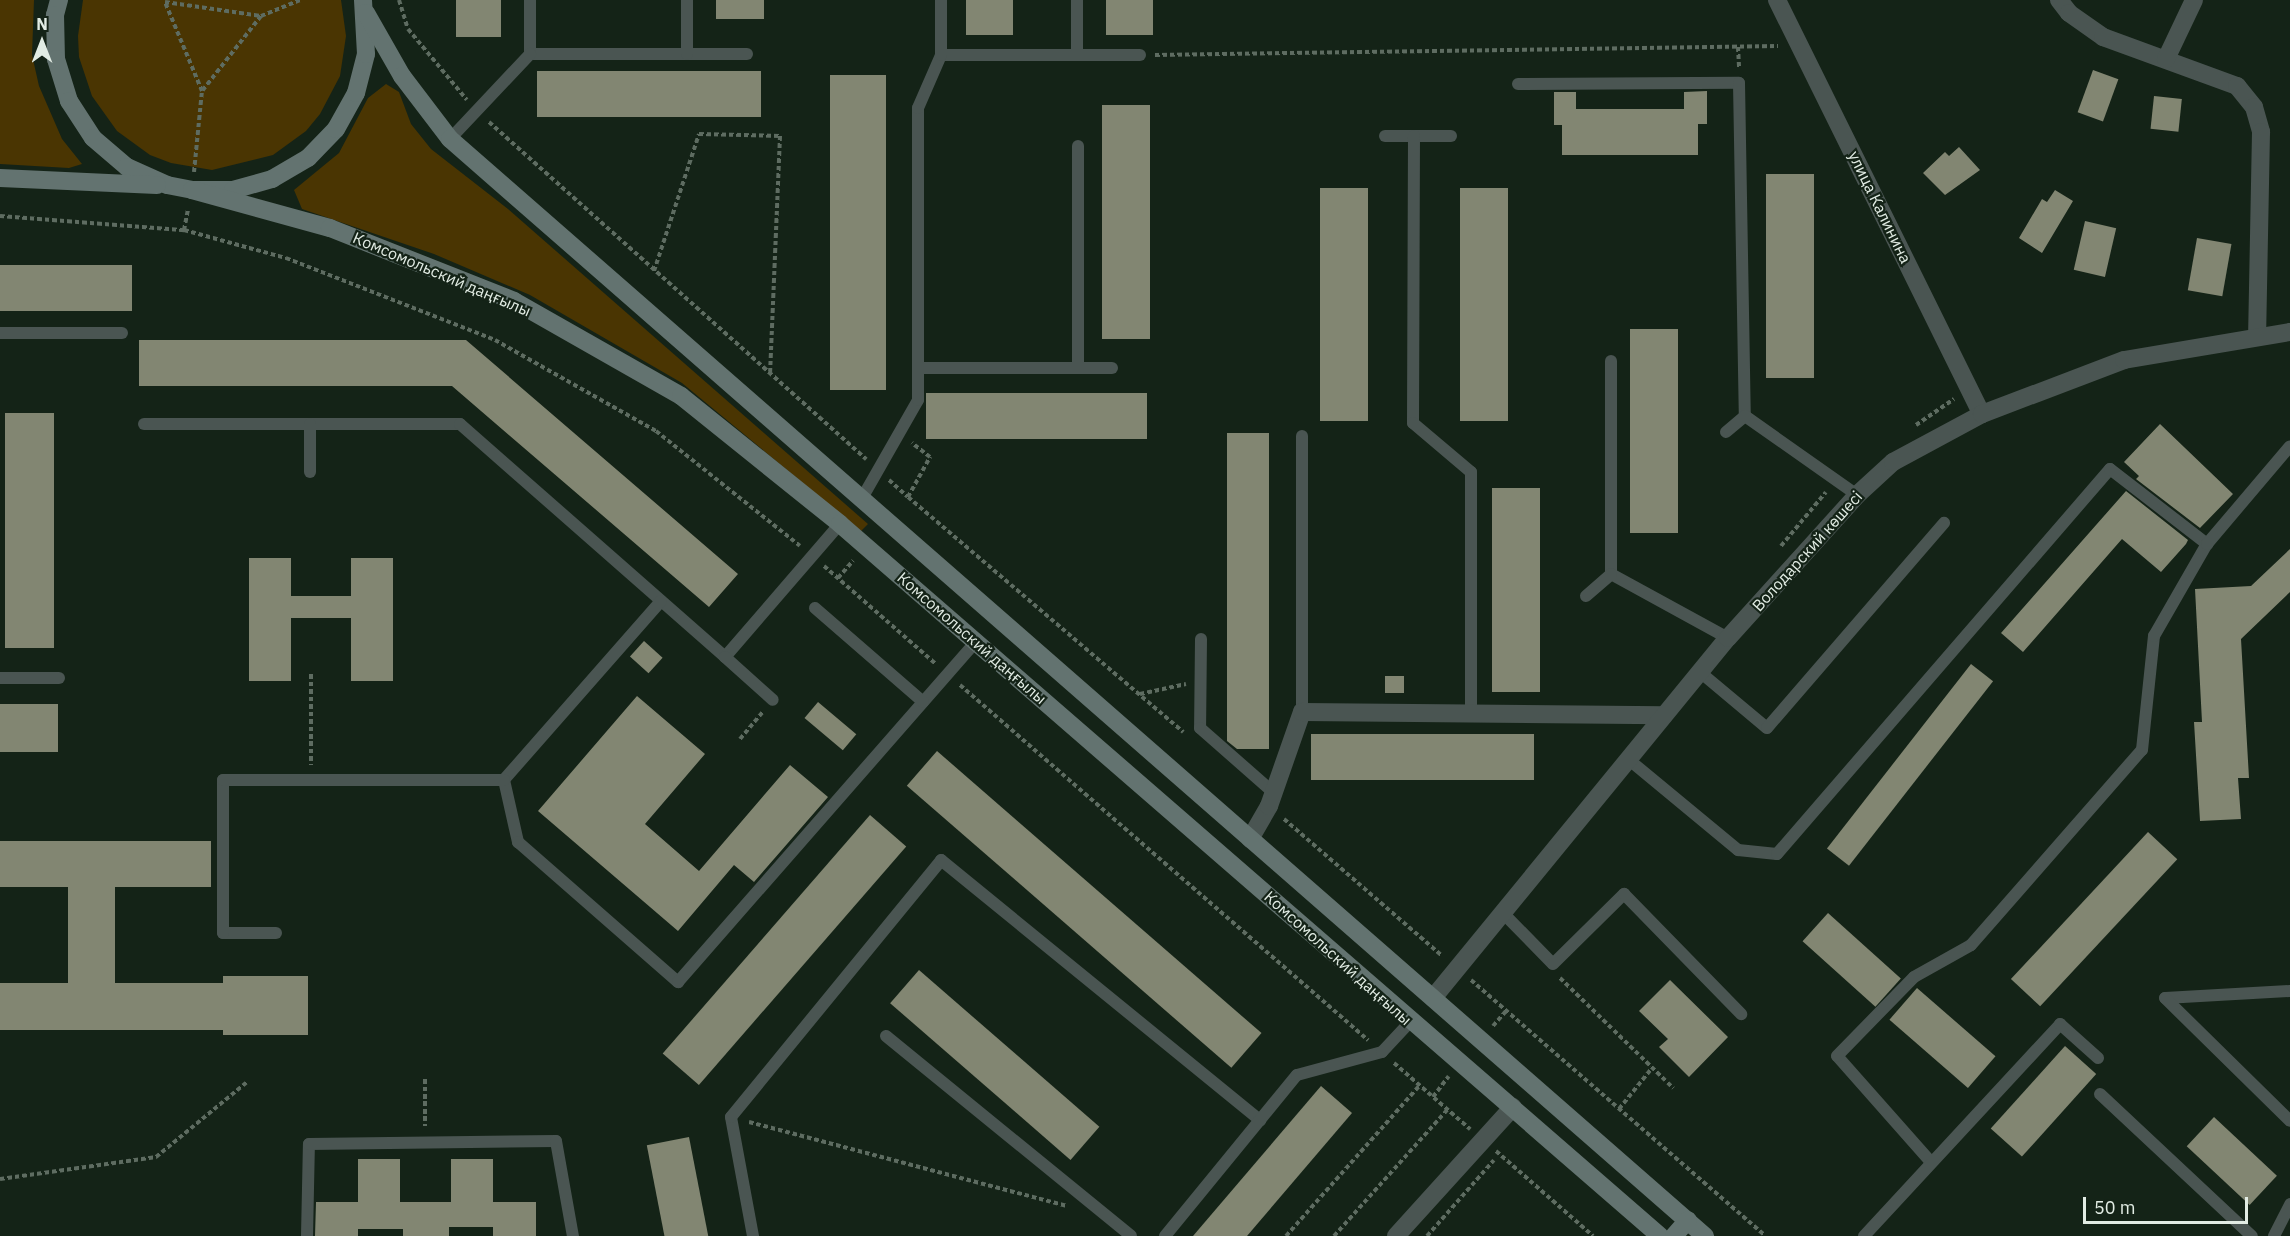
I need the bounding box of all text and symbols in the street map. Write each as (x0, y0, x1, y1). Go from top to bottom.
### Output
north arrow (12, 12, 72, 72)
text: N (36, 14, 48, 34)
street label: улица Калинина (1845, 148, 1915, 266)
street label: Комсомольский даңғылы (350, 228, 534, 320)
street label: Володарский көшесі (1748, 487, 1866, 615)
street label: Комсомольский даңғылы (893, 568, 1051, 708)
street label: Комсомольский даңғылы (1260, 887, 1416, 1029)
scale bar (2086, 1185, 2251, 1223)
text: 50 m (2094, 1196, 2136, 1219)

